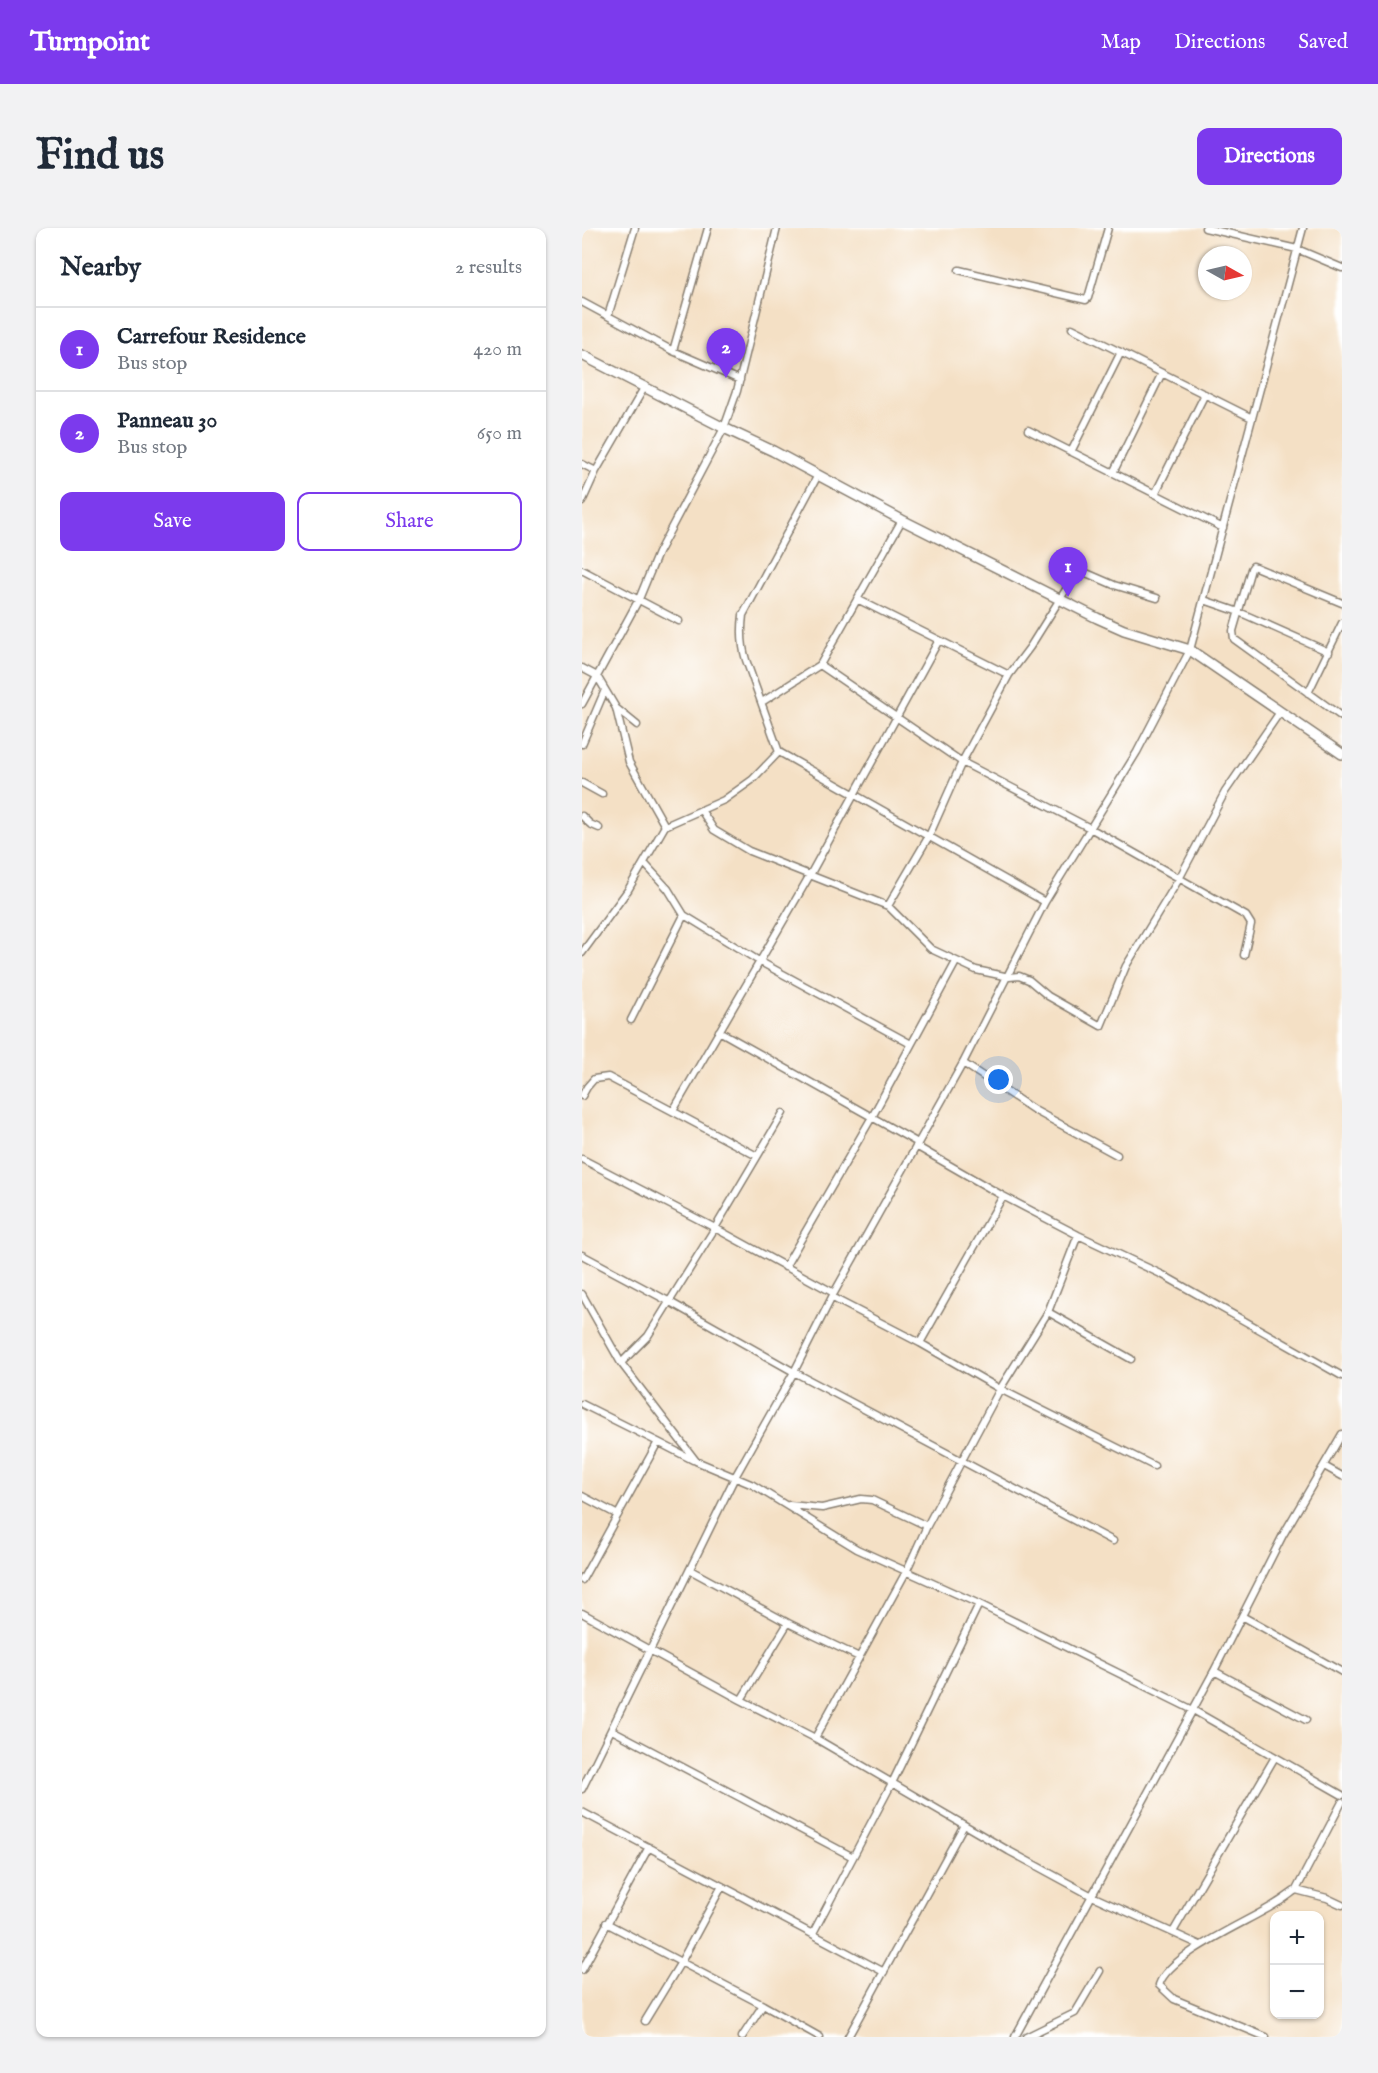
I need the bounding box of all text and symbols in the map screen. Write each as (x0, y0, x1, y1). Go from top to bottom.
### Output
text: Turnpoint (30, 25, 150, 60)
text: Map (1101, 29, 1141, 56)
text: Directions (1174, 29, 1265, 56)
text: Saved (1298, 29, 1348, 56)
button: Directions (1197, 128, 1342, 185)
text: Find us (36, 130, 164, 183)
north arrow (1198, 246, 1252, 300)
text: Nearby (60, 251, 141, 284)
text: 2 results (455, 255, 522, 280)
text: Carrefour Residence (117, 323, 306, 351)
pin: 2 (706, 328, 746, 378)
text: 1 (76, 337, 83, 362)
text: 420 m (473, 337, 522, 362)
text: Bus stop (117, 351, 187, 376)
text: Panneau 30 (117, 407, 217, 435)
text: 2 (75, 421, 84, 446)
text: 650 m (477, 421, 522, 446)
text: Bus stop (117, 435, 187, 460)
button: Save (60, 492, 285, 551)
button: Share (297, 492, 522, 551)
pin: 1 (1048, 548, 1088, 597)
your location (984, 1065, 1013, 1094)
map controls (1270, 1911, 1324, 2019)
button: + (1270, 1911, 1324, 1965)
button: − (1270, 1965, 1324, 2019)

